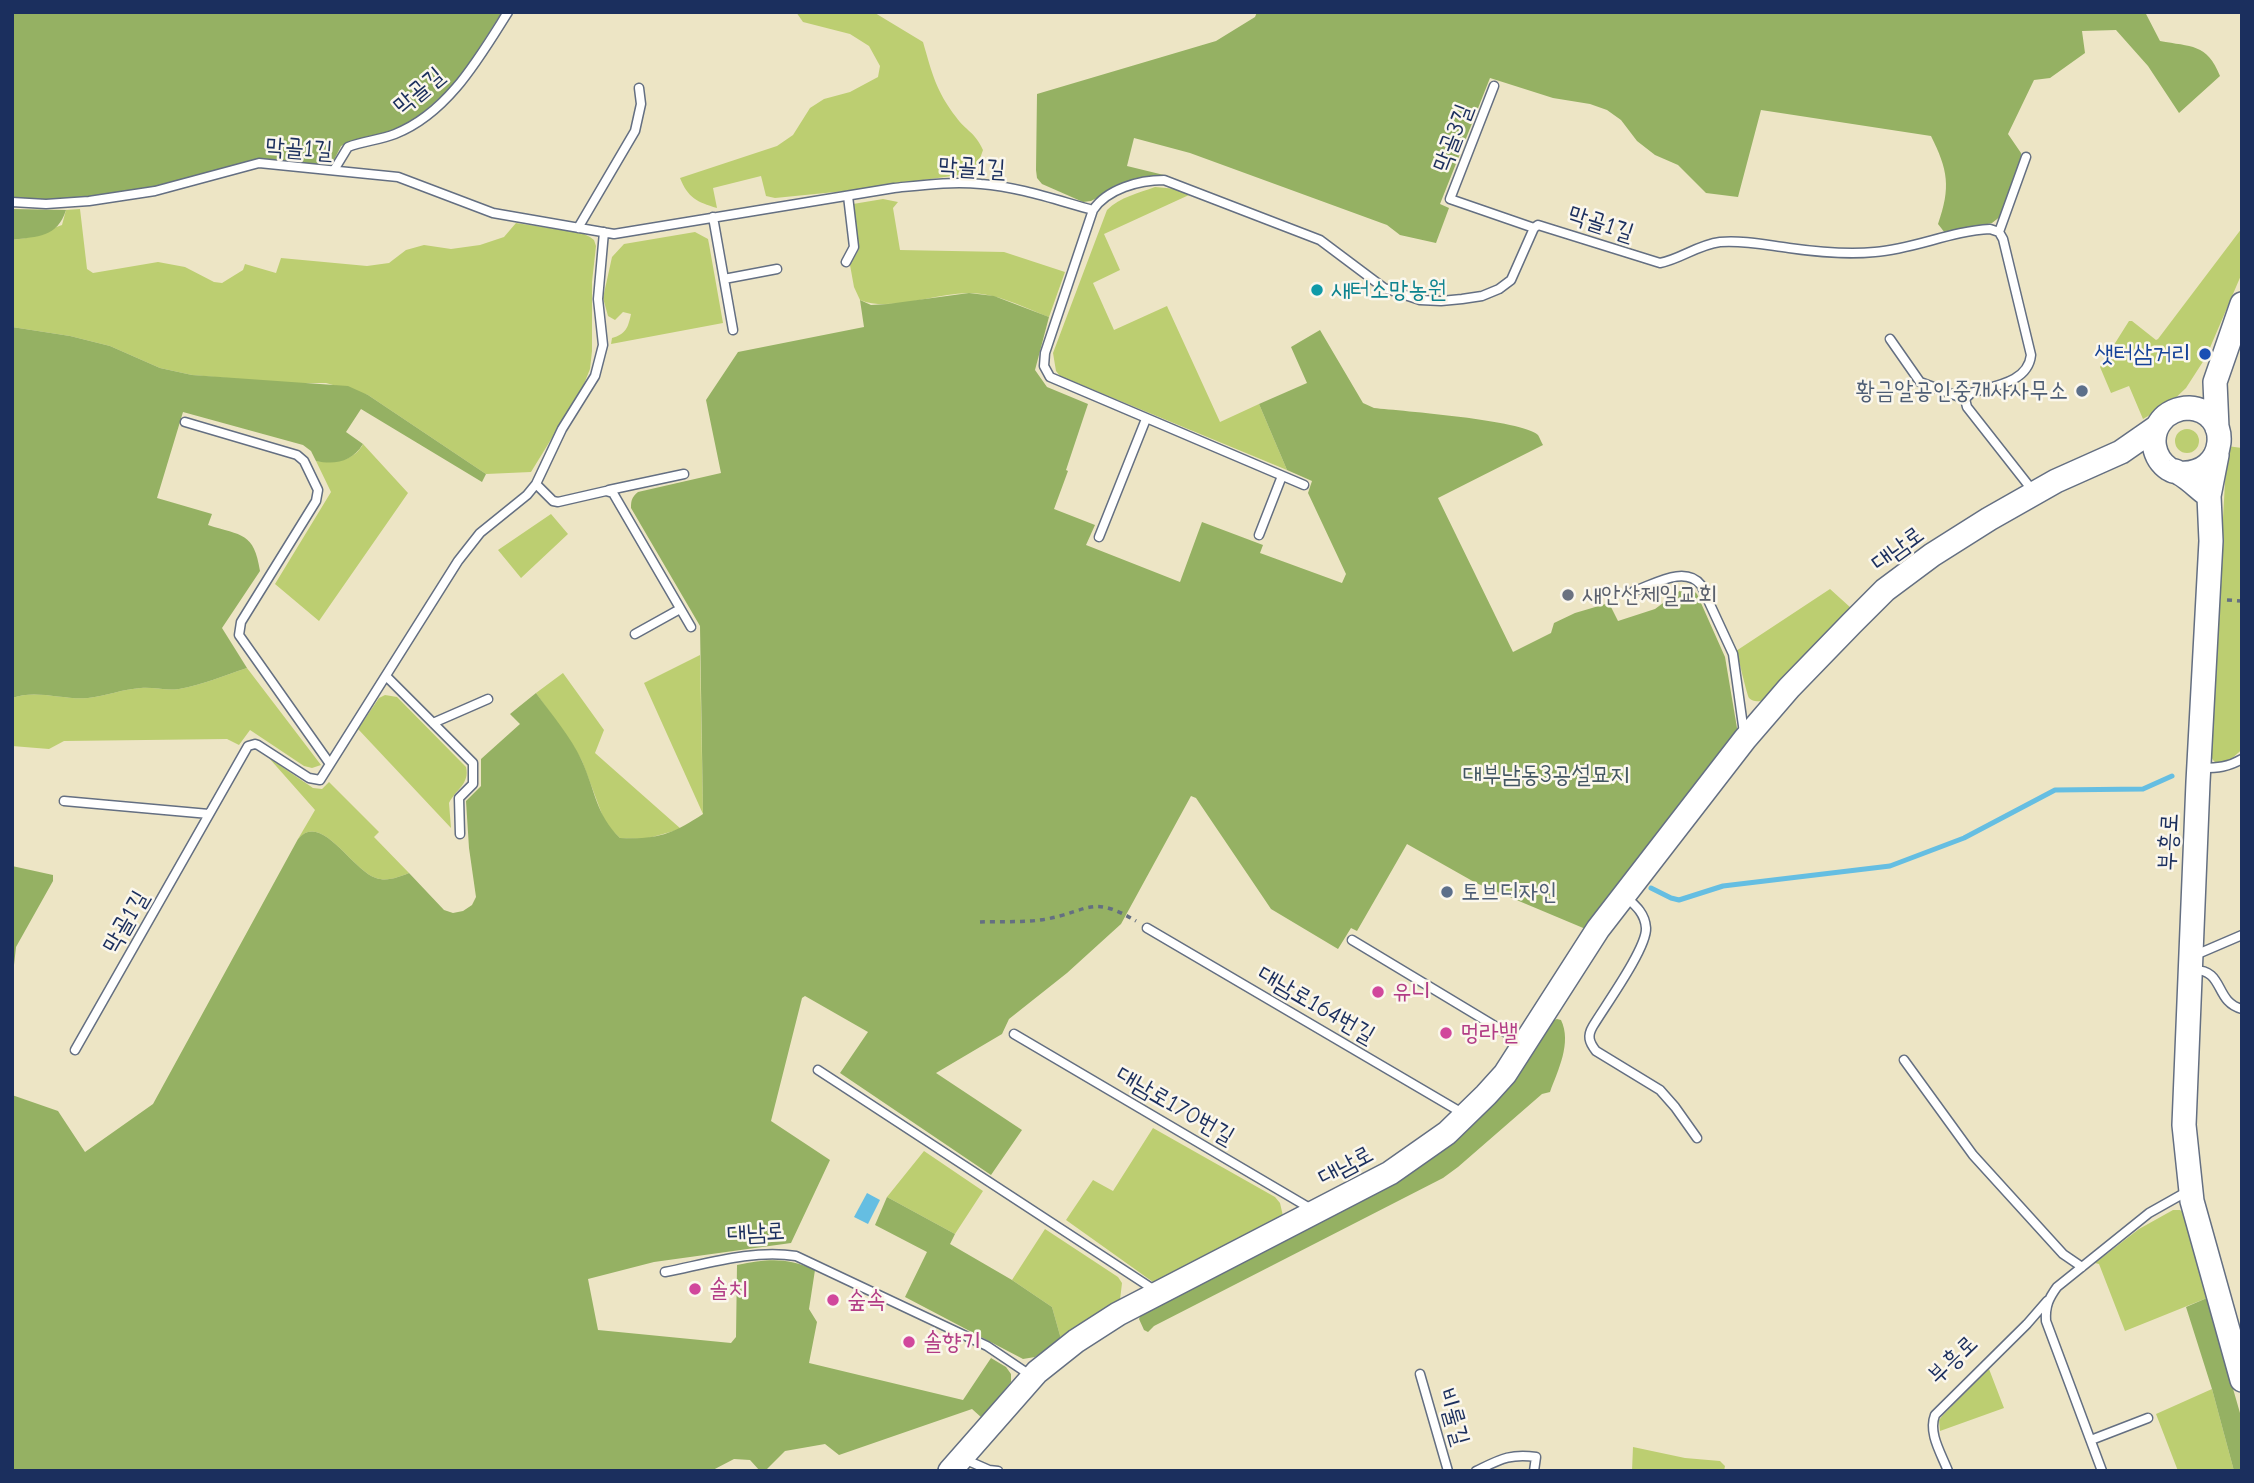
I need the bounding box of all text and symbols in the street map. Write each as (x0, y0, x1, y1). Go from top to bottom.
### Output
street label: 막골길 (388, 61, 450, 121)
street label: 막골3길 (1427, 100, 1479, 176)
street label: 막골1길 (264, 132, 334, 166)
street label: 막골1길 (938, 152, 1006, 184)
street label: 막골1길 (1564, 200, 1638, 248)
place label: 새터소망농원 (1331, 276, 1447, 304)
marker: 새터소망농원 (1309, 282, 1325, 298)
place label: 샛터삼거리 (2094, 340, 2191, 368)
marker: 샛터삼거리 (2197, 346, 2213, 362)
place label: 황금알공인중개사사무소 (1856, 377, 2068, 405)
marker: 황금알공인중개사사무소 (2074, 383, 2090, 399)
street label: 대남로 (1866, 520, 1930, 578)
place label: 새안산제일교회 (1582, 581, 1717, 609)
marker: 새안산제일교회 (1560, 587, 1576, 603)
park label: 대부남동3공설묘지 (1463, 761, 1629, 789)
street label: 부흥로 (2153, 812, 2185, 872)
place label: 토브디자인 (1461, 878, 1558, 906)
marker: 토브디자인 (1439, 884, 1455, 900)
street label: 막골1길 (97, 886, 155, 958)
street label: 대남로164번길 (1252, 960, 1380, 1050)
place label: 유니 (1392, 978, 1431, 1006)
marker: 유니 (1370, 984, 1386, 1000)
place label: 멍라밸 (1460, 1019, 1518, 1047)
marker: 멍라밸 (1438, 1025, 1454, 1041)
street label: 대남로170번길 (1111, 1061, 1239, 1151)
street label: 대남로 (1314, 1140, 1378, 1192)
street label: 대남로 (726, 1217, 786, 1249)
place label: 솔치 (709, 1275, 748, 1303)
marker: 솔치 (687, 1281, 703, 1297)
place label: 숲속 (847, 1286, 886, 1314)
marker: 숲속 (825, 1292, 841, 1308)
place label: 솔향기 (923, 1328, 981, 1356)
street label: 부흥로 (1922, 1330, 1984, 1390)
marker: 솔향기 (901, 1334, 917, 1350)
street label: 비룰길 (1431, 1385, 1475, 1449)

